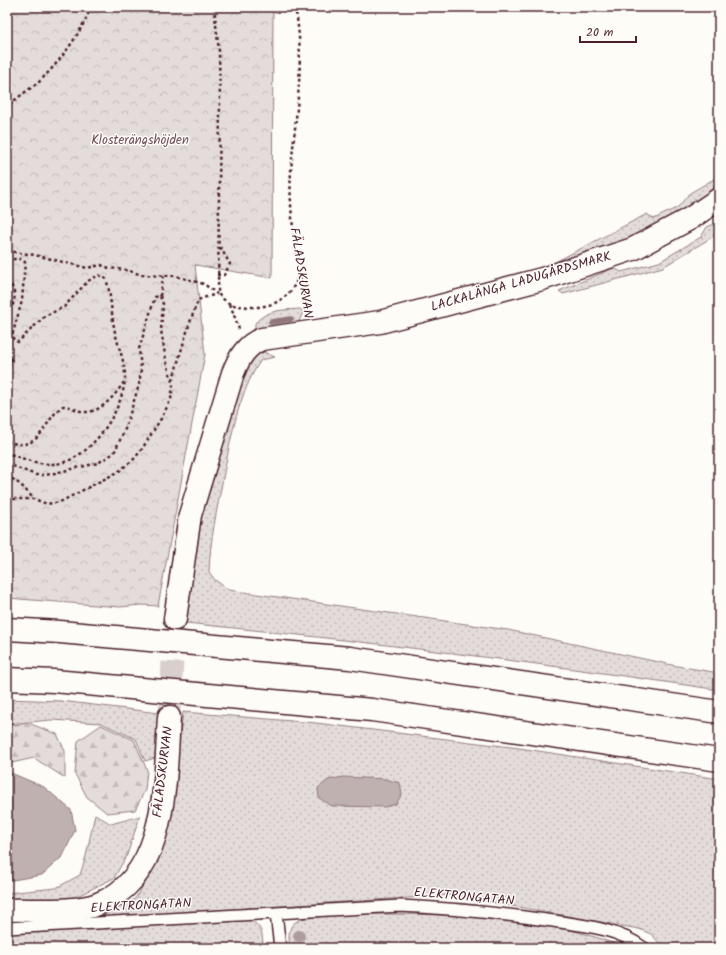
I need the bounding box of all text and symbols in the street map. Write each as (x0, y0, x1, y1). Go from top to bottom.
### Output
scale bar (580, 18, 636, 44)
text: 20 m (586, 23, 614, 42)
park label: Klosterängshöjden (91, 130, 189, 151)
street label: FÄLADSKURVAN (283, 226, 319, 320)
street label: LACKALÄNGA LADUGÅRDSMARK (428, 246, 614, 318)
street label: FÄLADSKURVAN (147, 725, 179, 819)
street label: ELEKTRONGATAN (413, 882, 515, 912)
street label: ELEKTRONGATAN (90, 893, 192, 919)

